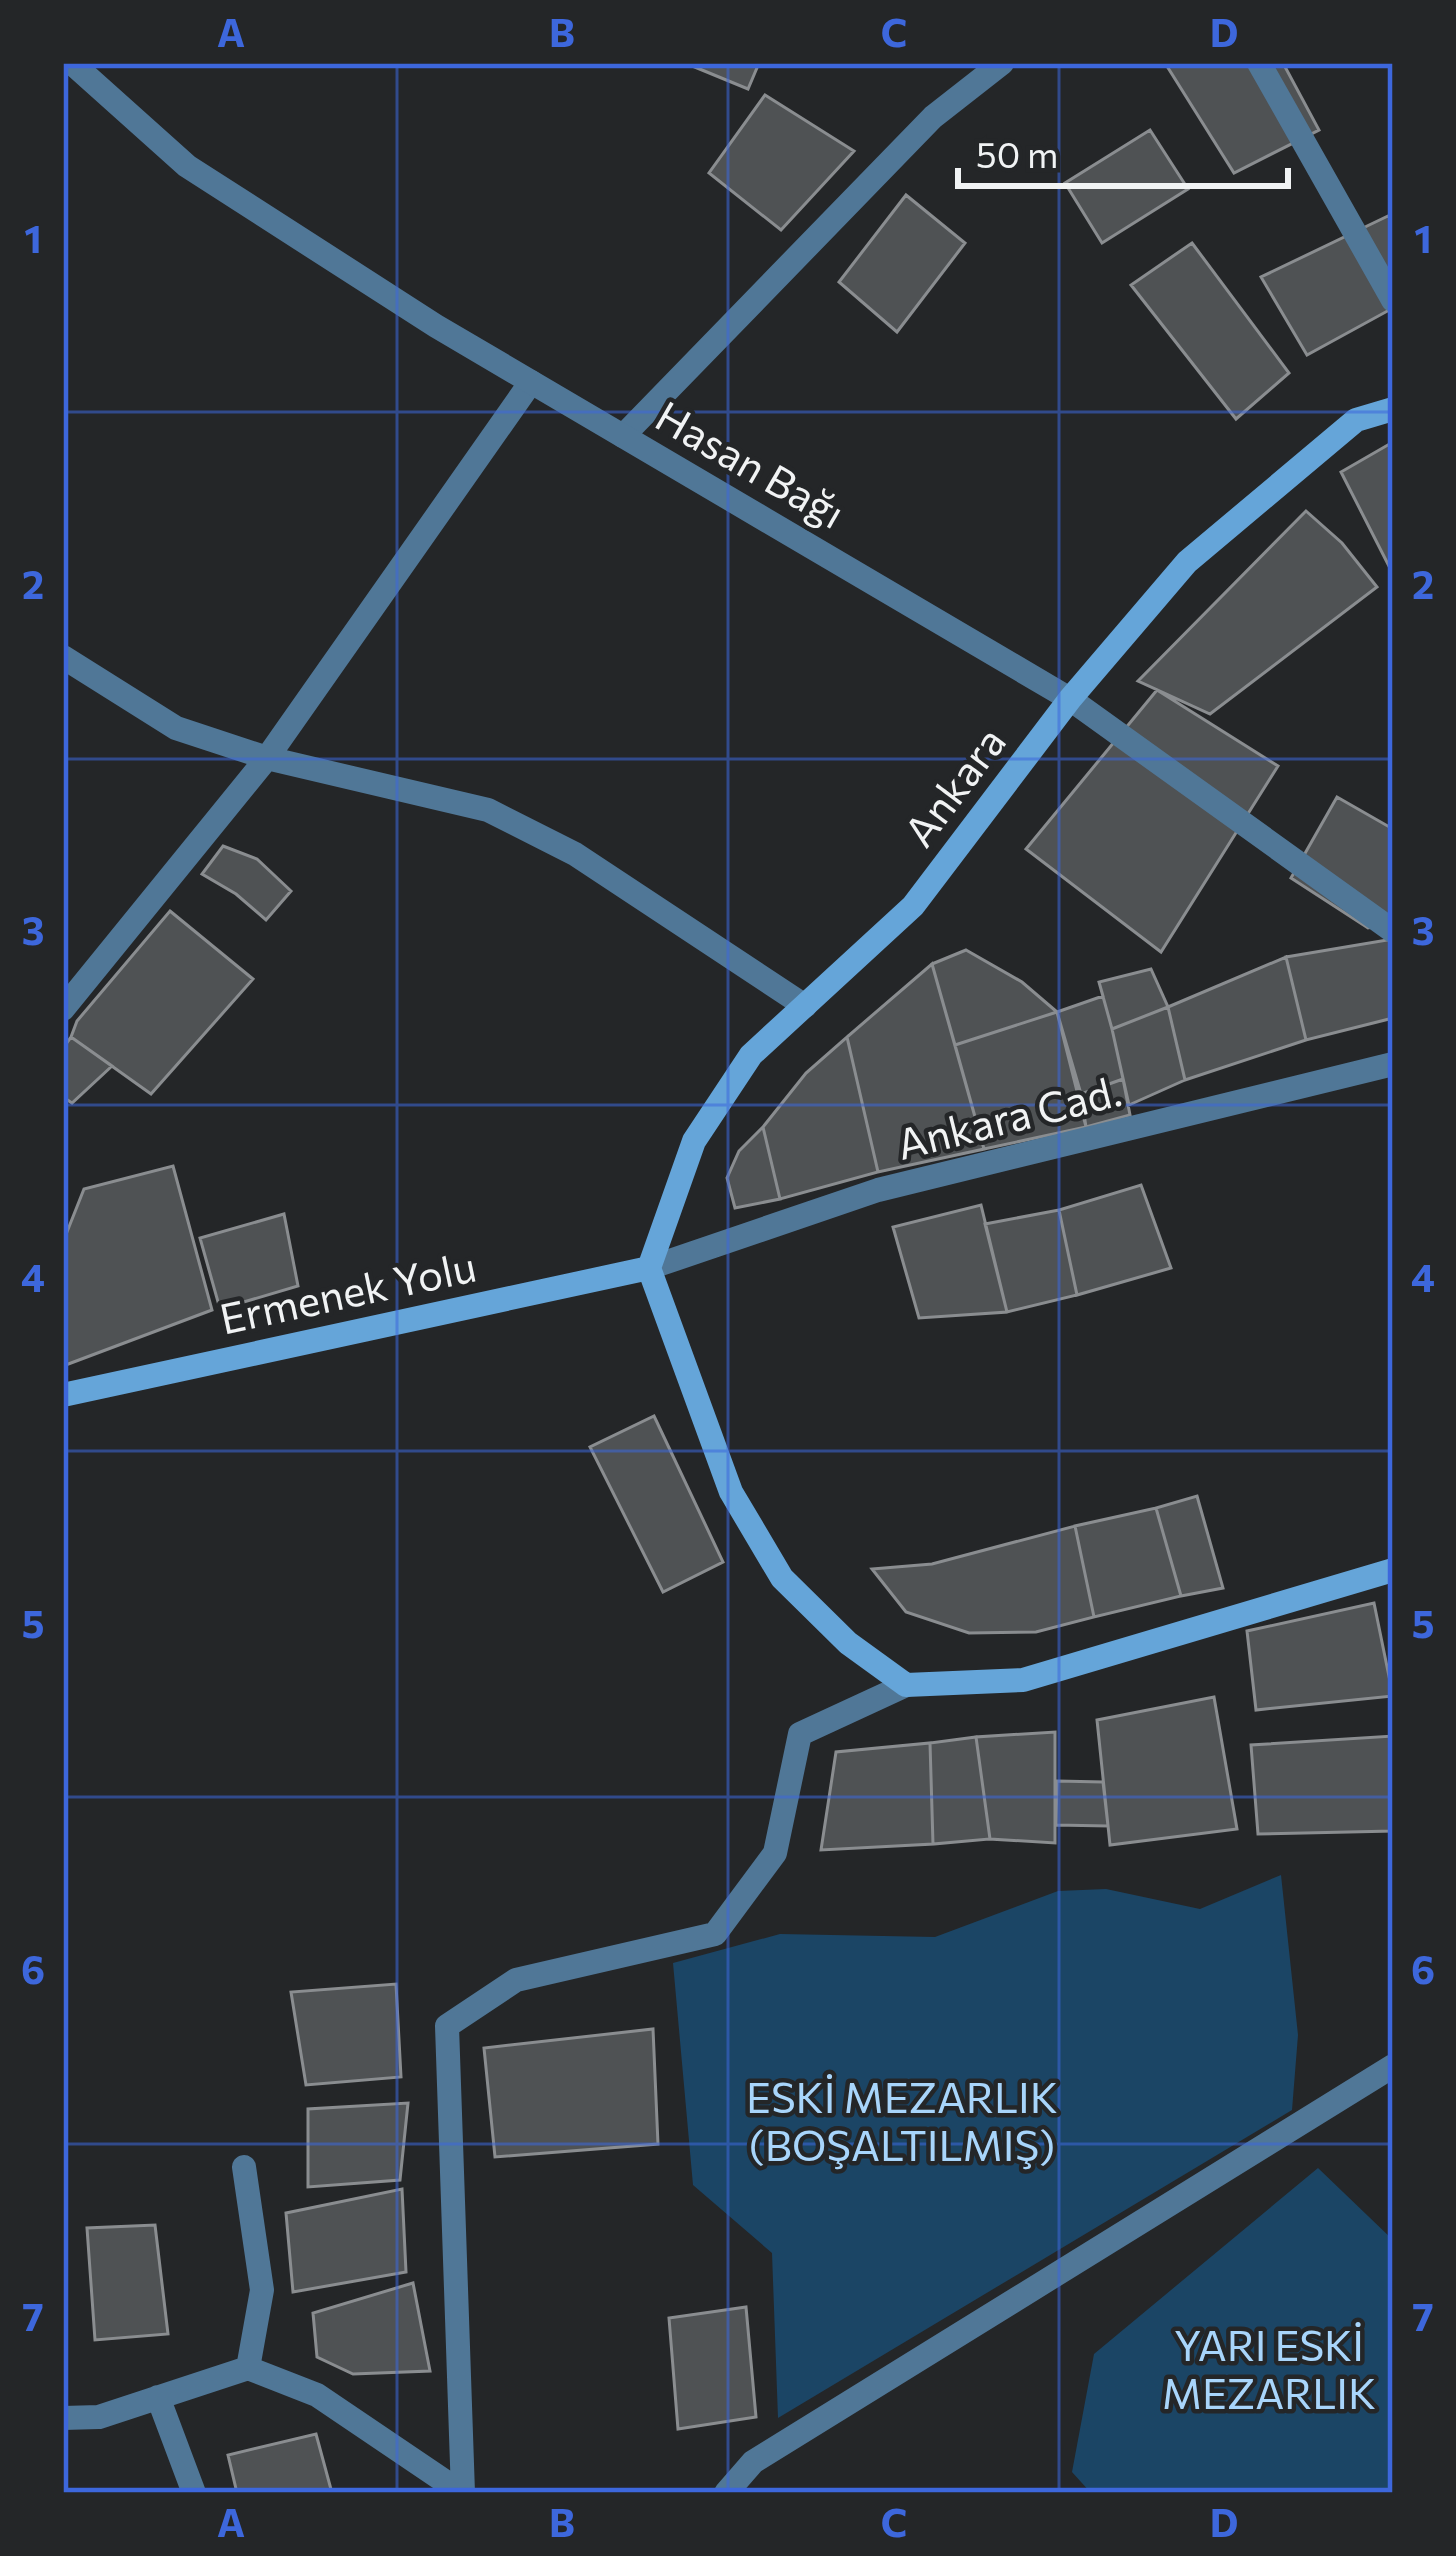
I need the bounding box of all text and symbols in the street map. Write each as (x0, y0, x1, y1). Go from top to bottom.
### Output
text: A (217, 7, 245, 55)
text: B (549, 7, 575, 55)
text: C (881, 7, 907, 55)
text: D (1210, 7, 1238, 55)
scale bar (958, 114, 1288, 188)
text: 50 m (976, 131, 1058, 175)
text: 1 (24, 213, 42, 261)
text: 1 (1414, 213, 1432, 261)
street label: Hasan Bağı (647, 388, 855, 538)
text: 2 (22, 559, 44, 607)
text: 2 (1412, 559, 1434, 607)
street label: Ankara (892, 716, 1015, 856)
text: 3 (22, 905, 44, 953)
text: 3 (1412, 905, 1434, 953)
street label: Ankara Cad. (891, 1063, 1126, 1169)
street label: Ermenek Yolu (215, 1239, 480, 1344)
text: 4 (21, 1252, 45, 1300)
text: 4 (1411, 1252, 1435, 1300)
text: 5 (22, 1598, 44, 1646)
text: 5 (1412, 1598, 1434, 1646)
text: 6 (21, 1944, 45, 1992)
text: 6 (1411, 1944, 1435, 1992)
park label: ESKİ MEZARLIK (BOŞALTILMIŞ) (746, 2070, 1058, 2170)
text: 7 (22, 2291, 44, 2339)
text: 7 (1412, 2291, 1434, 2339)
park label: YARI ESKİ MEZARLIK (1162, 2318, 1376, 2418)
text: A (217, 2497, 245, 2545)
text: B (549, 2497, 575, 2545)
text: C (881, 2497, 907, 2545)
text: D (1210, 2497, 1238, 2545)

